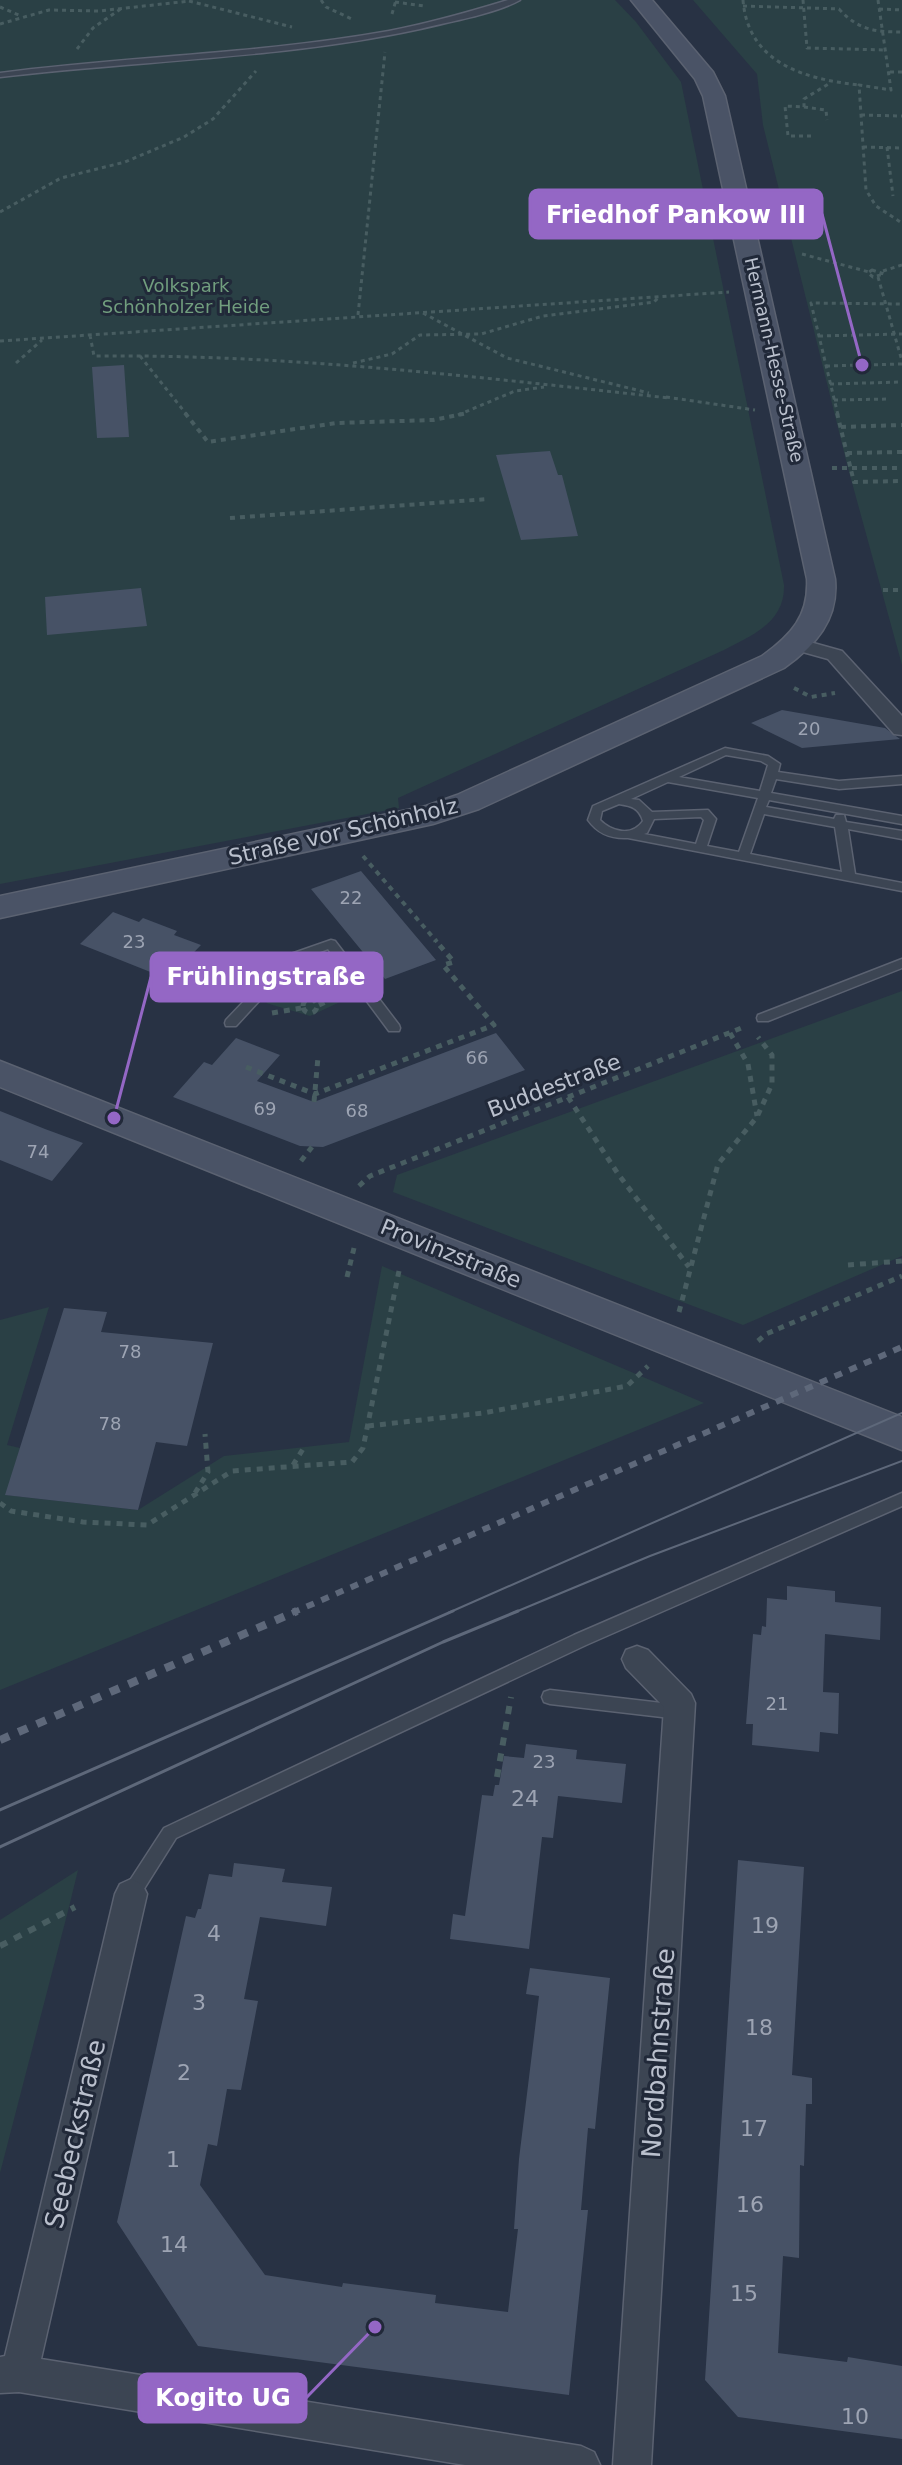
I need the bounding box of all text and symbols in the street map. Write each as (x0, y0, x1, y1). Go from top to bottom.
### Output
callout: Friedhof Pankow III (530, 190, 822, 238)
text: Friedhof Pankow III (546, 201, 806, 229)
street label: Hermann-Hesse-Straße (741, 255, 808, 464)
park label: Volkspark Schönholzer Heide (102, 275, 270, 317)
house number: 20 (798, 718, 820, 739)
street label: Straße vor Schönholz (226, 793, 460, 870)
house number: 22 (340, 887, 362, 908)
house number: 23 (123, 931, 145, 952)
callout: Frühlingstraße (151, 953, 382, 1001)
text: Frühlingstraße (167, 963, 365, 991)
house number: 66 (466, 1047, 488, 1068)
street label: Buddestraße (484, 1049, 624, 1122)
house number: 69 (254, 1098, 276, 1119)
house number: 68 (346, 1100, 368, 1121)
house number: 74 (27, 1141, 49, 1162)
street label: Provinzstraße (377, 1214, 525, 1293)
house number: 78 (119, 1341, 141, 1362)
house number: 78 (99, 1413, 121, 1434)
house number: 21 (766, 1693, 788, 1714)
house number: 23 (533, 1751, 555, 1772)
house number: 24 (511, 1786, 539, 1811)
house number: 19 (751, 1913, 779, 1938)
house number: 4 (207, 1921, 221, 1946)
street label: Nordbahnstraße (636, 1947, 680, 2159)
house number: 3 (192, 1990, 206, 2015)
house number: 18 (745, 2015, 773, 2040)
street label: Seebeckstraße (39, 2037, 111, 2231)
house number: 2 (177, 2060, 191, 2085)
house number: 17 (740, 2116, 768, 2141)
house number: 1 (166, 2147, 180, 2172)
house number: 16 (736, 2192, 764, 2217)
house number: 14 (160, 2232, 188, 2257)
house number: 15 (730, 2281, 758, 2306)
callout: Kogito UG (139, 2374, 306, 2422)
text: Kogito UG (155, 2384, 291, 2412)
house number: 10 (841, 2404, 869, 2429)

